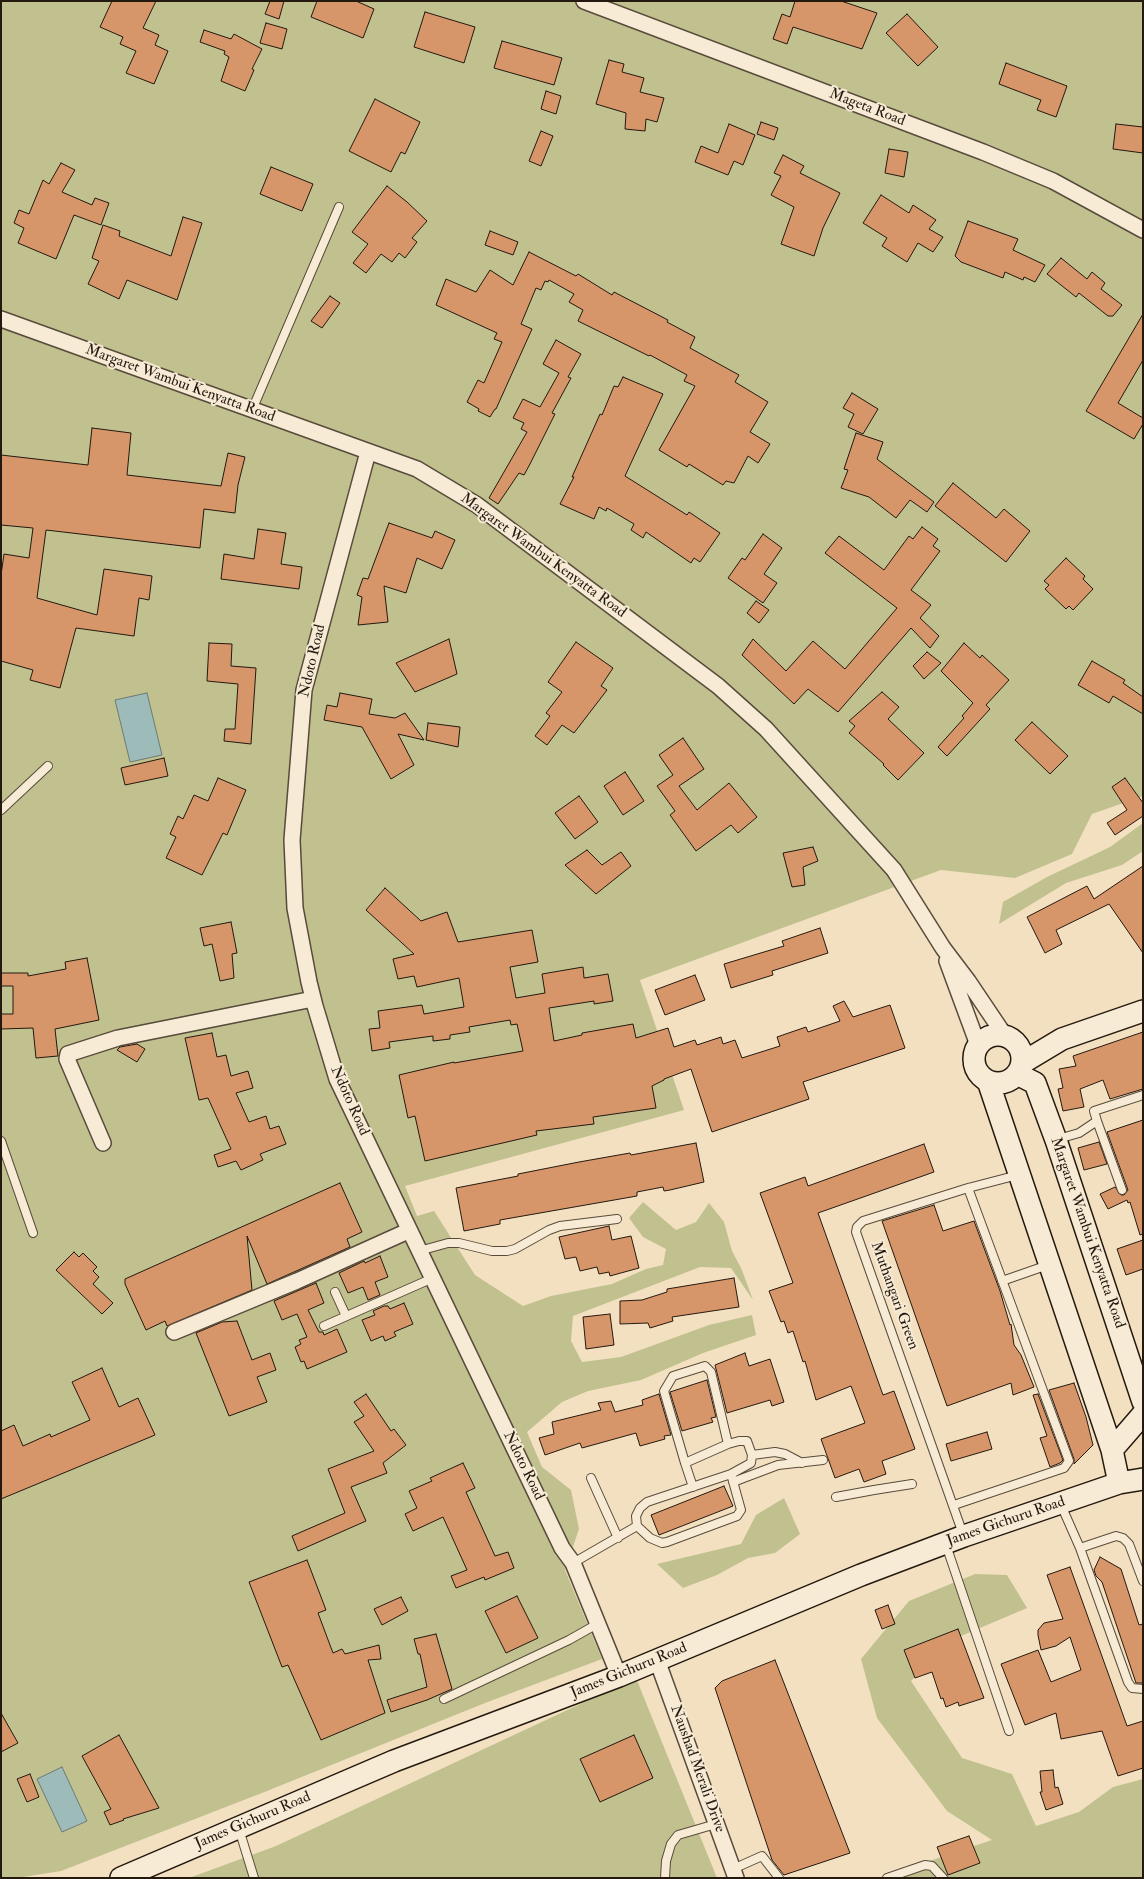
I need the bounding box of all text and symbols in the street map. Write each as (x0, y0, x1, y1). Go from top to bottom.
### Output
street label: Mageta Road (827, 85, 907, 131)
street label: Margaret Wambui Kenyatta Road (83, 341, 277, 427)
street label: Margaret Wambui Kenyatta Road (457, 490, 629, 622)
street label: Ndoto Road (296, 623, 330, 699)
street label: Ndoto Road (326, 1063, 372, 1139)
street label: Margaret Wambui Kenyatta Road (1046, 1135, 1128, 1331)
street label: Muthangari Green (866, 1240, 922, 1352)
street label: Ndoto Road (499, 1429, 547, 1503)
street label: James Gichuru Road (944, 1493, 1068, 1551)
street label: James Gichuru Road (568, 1639, 690, 1703)
street label: Naushad Merali Drive (666, 1703, 728, 1835)
street label: James Gichuru Road (192, 1788, 314, 1854)

